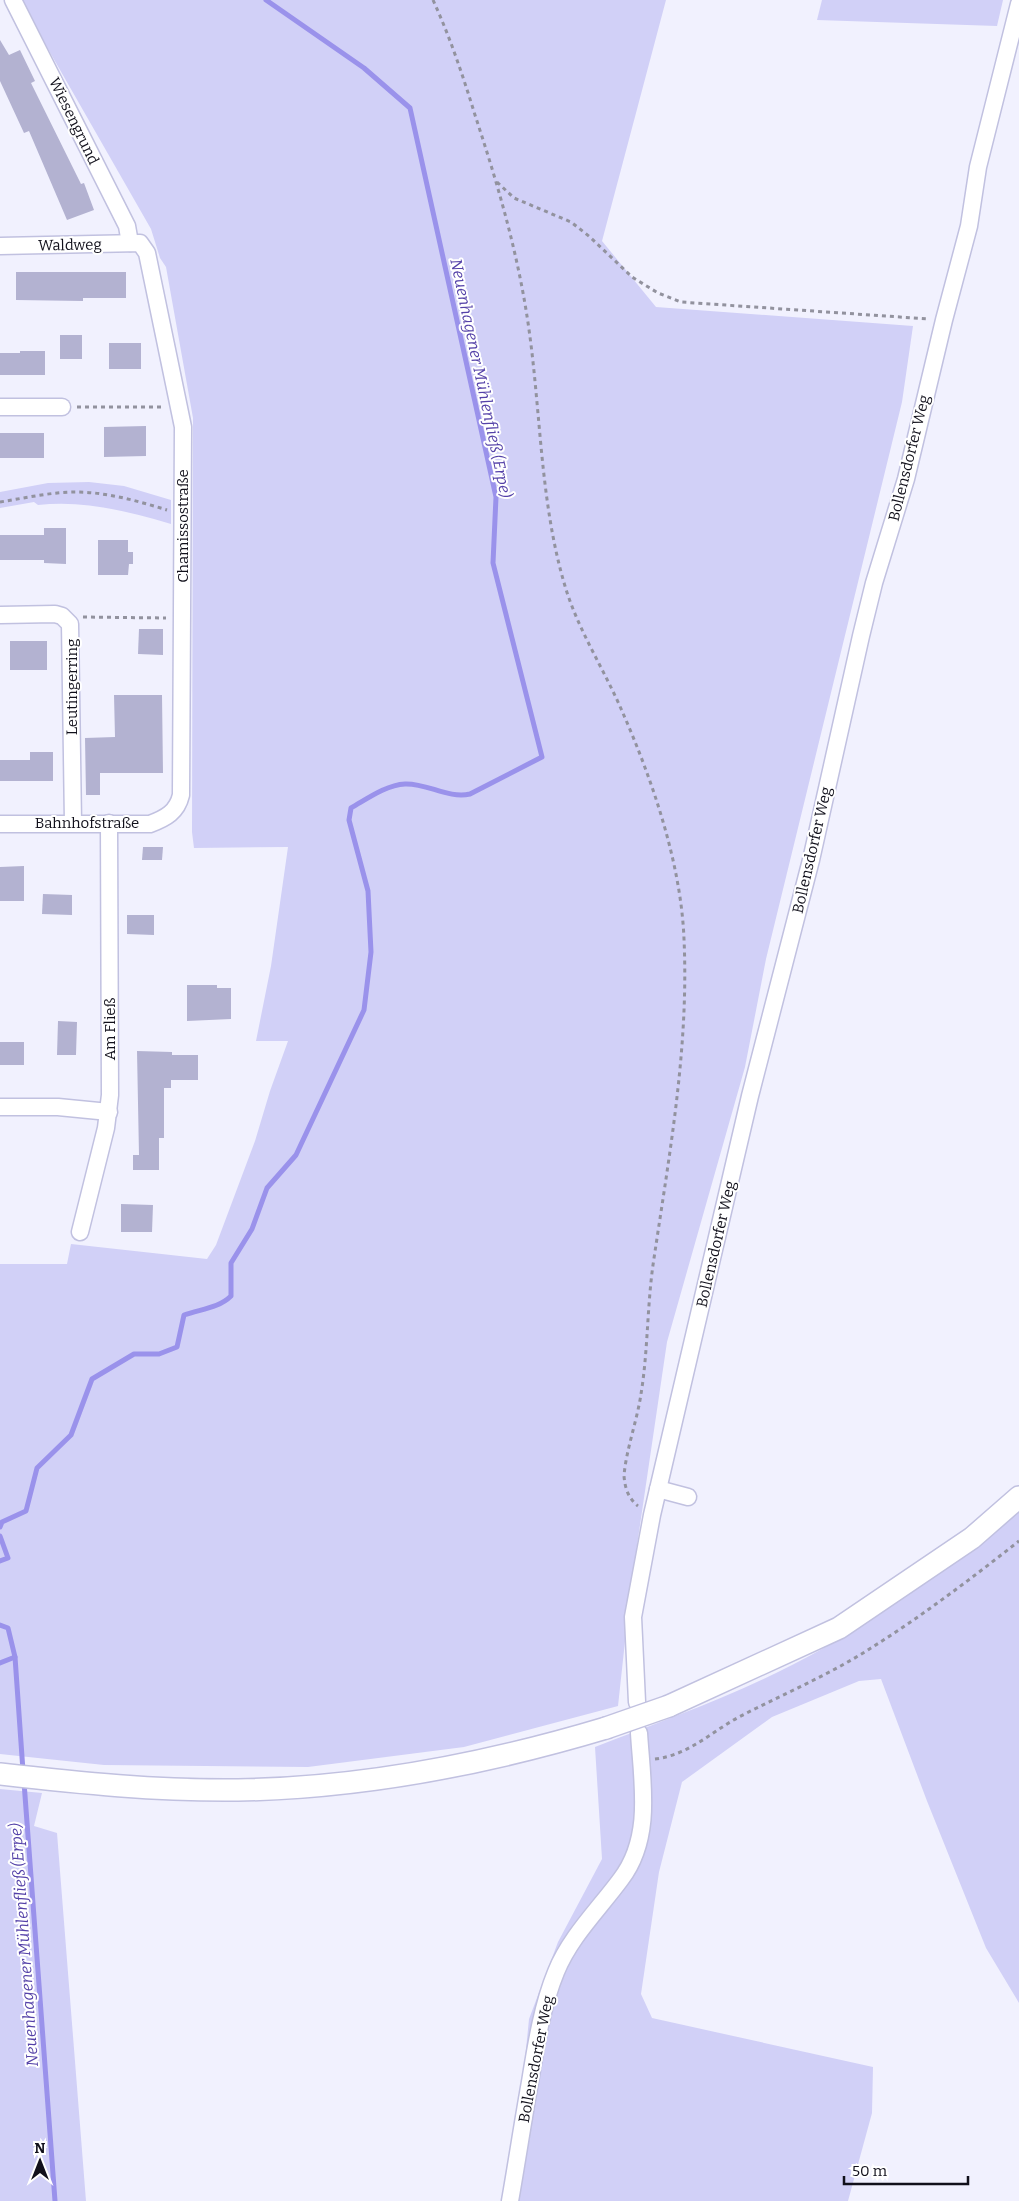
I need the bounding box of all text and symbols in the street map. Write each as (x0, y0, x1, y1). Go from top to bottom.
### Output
street label: Wiesengrund (45, 75, 103, 168)
street label: Waldweg (38, 235, 102, 255)
water label: Neuenhagener Mühlenfließ (Erpe) (446, 257, 516, 500)
street label: Bollensdorfer Weg (885, 393, 933, 523)
street label: Chamissostraße (174, 469, 192, 583)
street label: Leutingerring (63, 639, 81, 735)
street label: Bollensdorfer Weg (789, 785, 835, 915)
street label: Bahnhofstraße (35, 814, 139, 832)
street label: Am Fließ (101, 997, 119, 1060)
street label: Bollensdorfer Weg (693, 1179, 739, 1309)
water label: Neuenhagener Mühlenfließ (Erpe) (6, 1822, 42, 2067)
street label: Bollensdorfer Weg (515, 1994, 557, 2124)
north arrow (15, 2136, 65, 2186)
text: N (35, 2140, 46, 2157)
scale bar (844, 2154, 968, 2186)
text: 50 m (852, 2162, 888, 2180)

